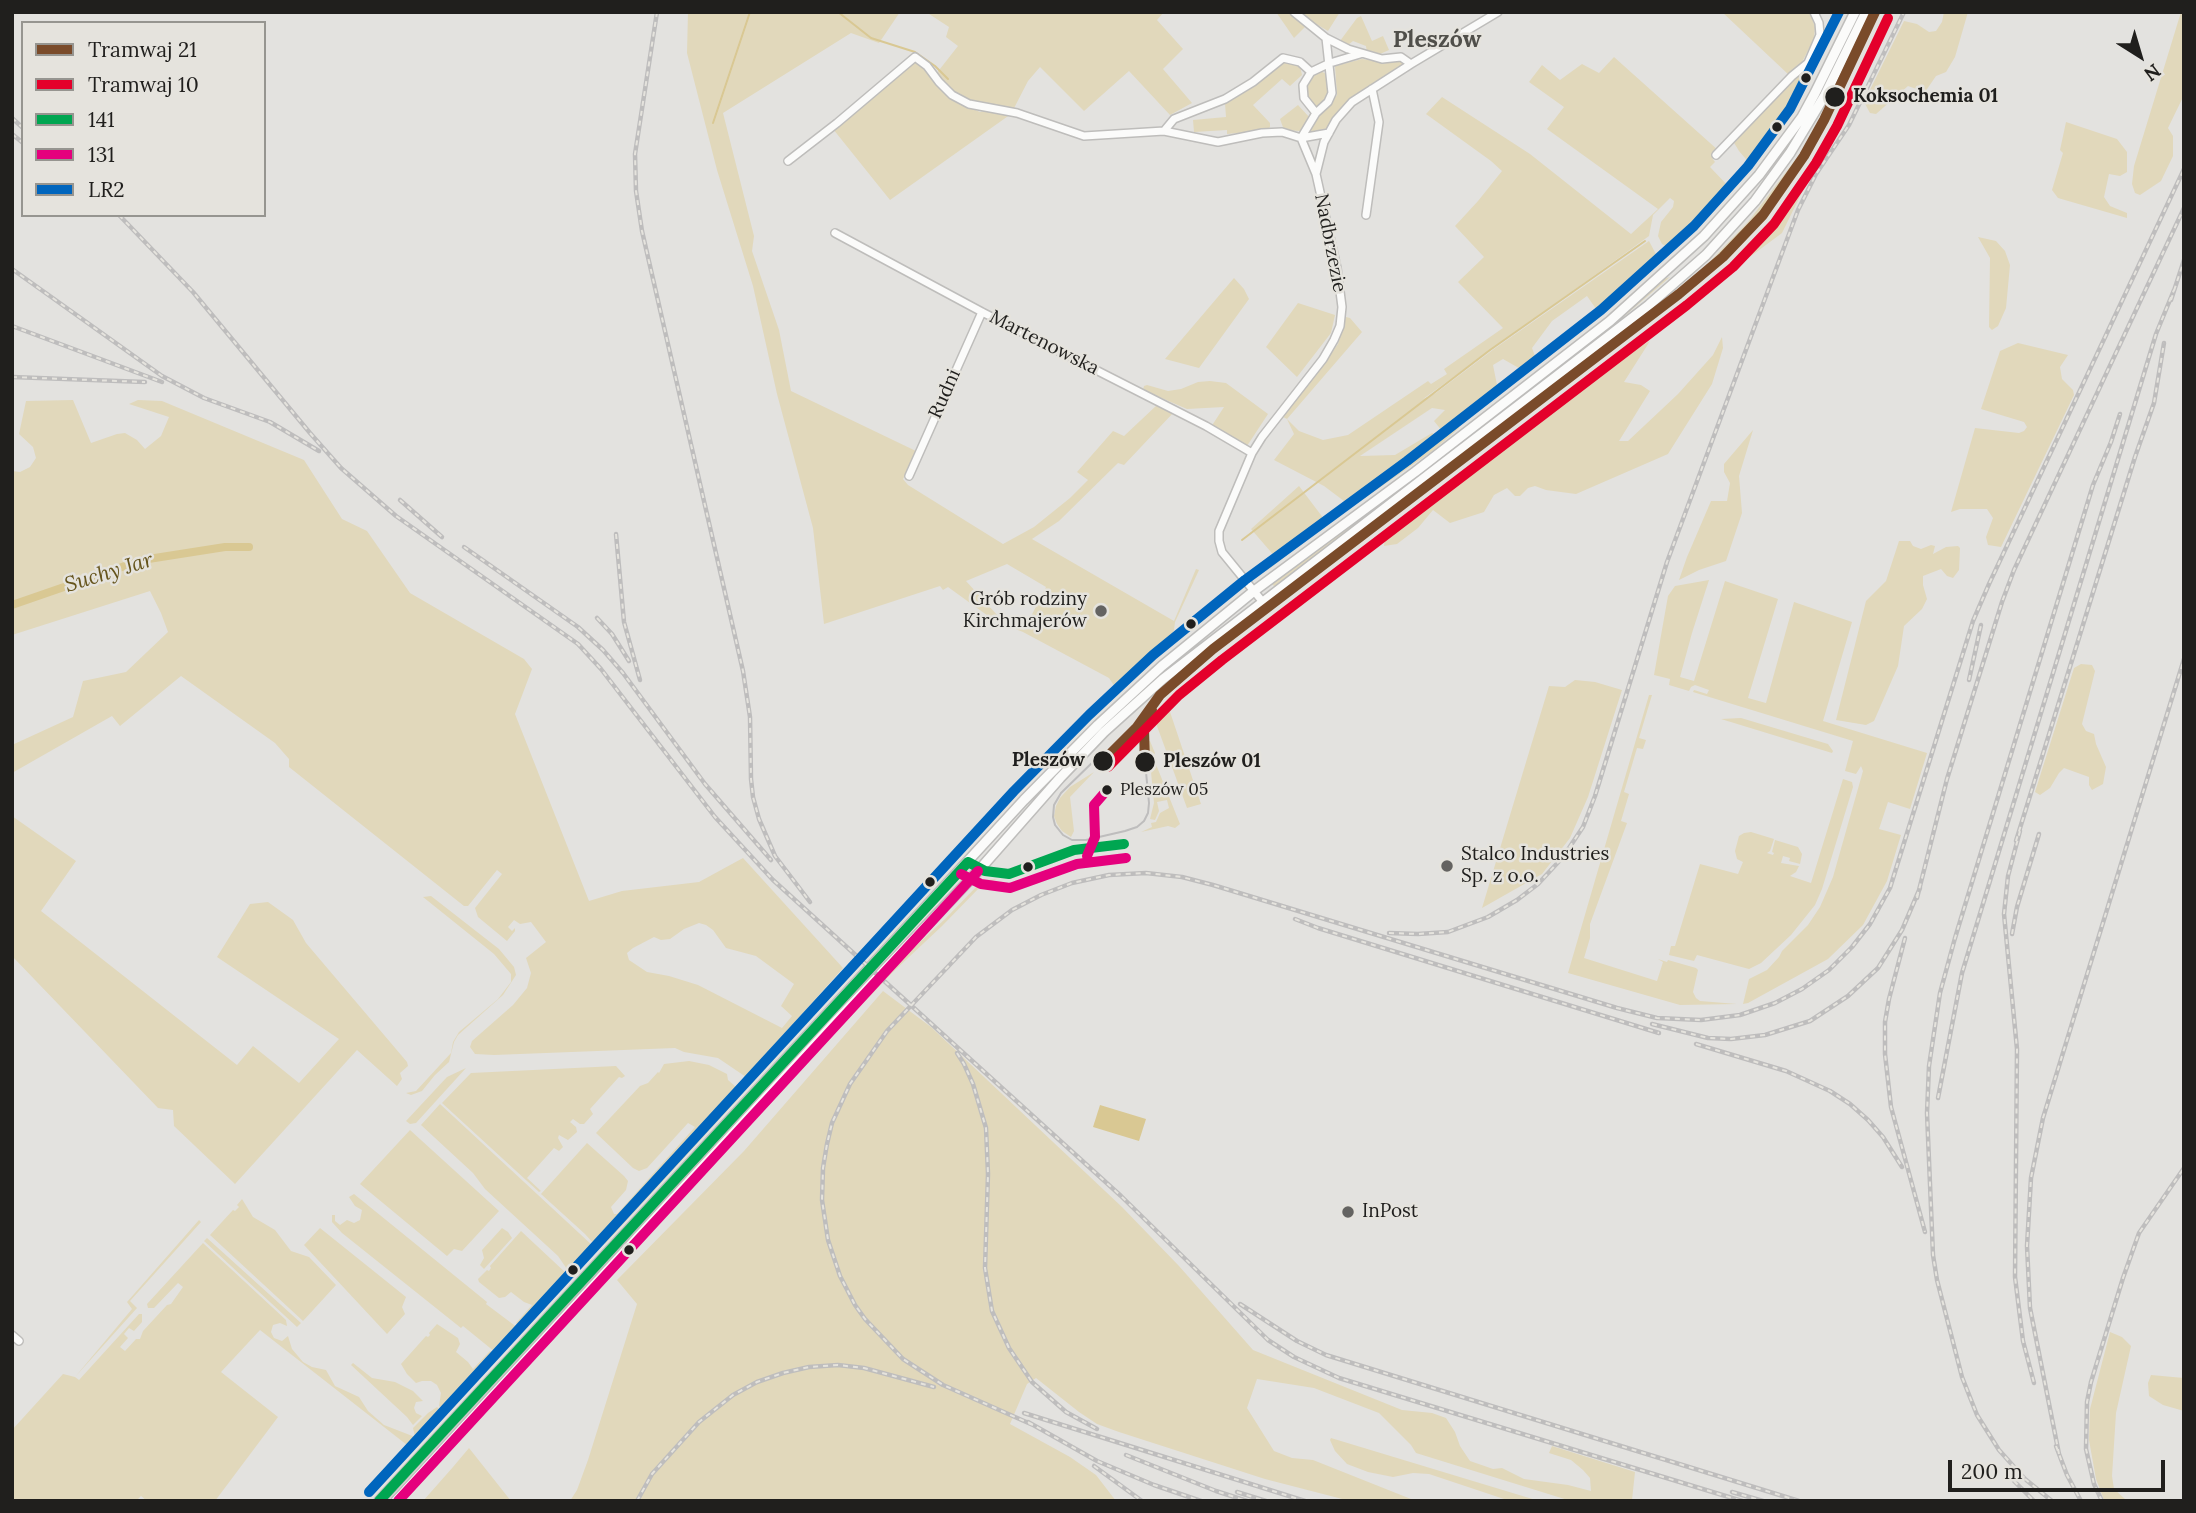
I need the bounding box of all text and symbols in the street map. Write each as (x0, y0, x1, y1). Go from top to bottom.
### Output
legend (21, 21, 266, 217)
north arrow (2105, 21, 2175, 91)
district label: Pleszów (1393, 26, 1481, 54)
text: Tramwaj 21 (88, 36, 197, 63)
text: N (2140, 59, 2166, 87)
text: Tramwaj 10 (88, 71, 199, 98)
unlabelled marker (1799, 71, 1813, 85)
marker: Koksochemia 01 (1823, 85, 1847, 109)
place label: Koksochemia 01 (1853, 86, 1998, 108)
text: 141 (88, 106, 115, 133)
unlabelled marker (1770, 120, 1784, 134)
text: 131 (88, 141, 115, 168)
text: LR2 (88, 176, 125, 203)
street label: Nadbrzezie (1309, 192, 1351, 294)
street label: Martenowska (985, 306, 1103, 380)
street label: Rudni (924, 366, 966, 422)
water label: Suchy Jar (62, 548, 156, 598)
place label: Grób rodziny Kirchmajerów (963, 589, 1087, 633)
marker: Grób rodziny Kirchmajerów (1093, 603, 1109, 619)
unlabelled marker (1184, 617, 1198, 631)
marker: Pleszów (1091, 749, 1115, 773)
place label: Pleszów (1012, 750, 1085, 772)
marker: Pleszów 01 (1133, 750, 1157, 774)
place label: Pleszów 01 (1163, 751, 1261, 773)
place label: Pleszów 05 (1120, 780, 1208, 800)
marker: Pleszów 05 (1100, 783, 1114, 797)
place label: Stalco Industries Sp. z o.o. (1461, 844, 1609, 888)
marker: Stalco Industries Sp. z o.o. (1439, 858, 1455, 874)
unlabelled marker (1021, 860, 1035, 874)
unlabelled marker (923, 875, 937, 889)
place label: InPost (1362, 1201, 1418, 1223)
marker: InPost (1340, 1204, 1356, 1220)
unlabelled marker (622, 1243, 636, 1257)
unlabelled marker (566, 1263, 580, 1277)
scale bar (1951, 1446, 2168, 1490)
text: 200 m (1961, 1458, 2023, 1485)

